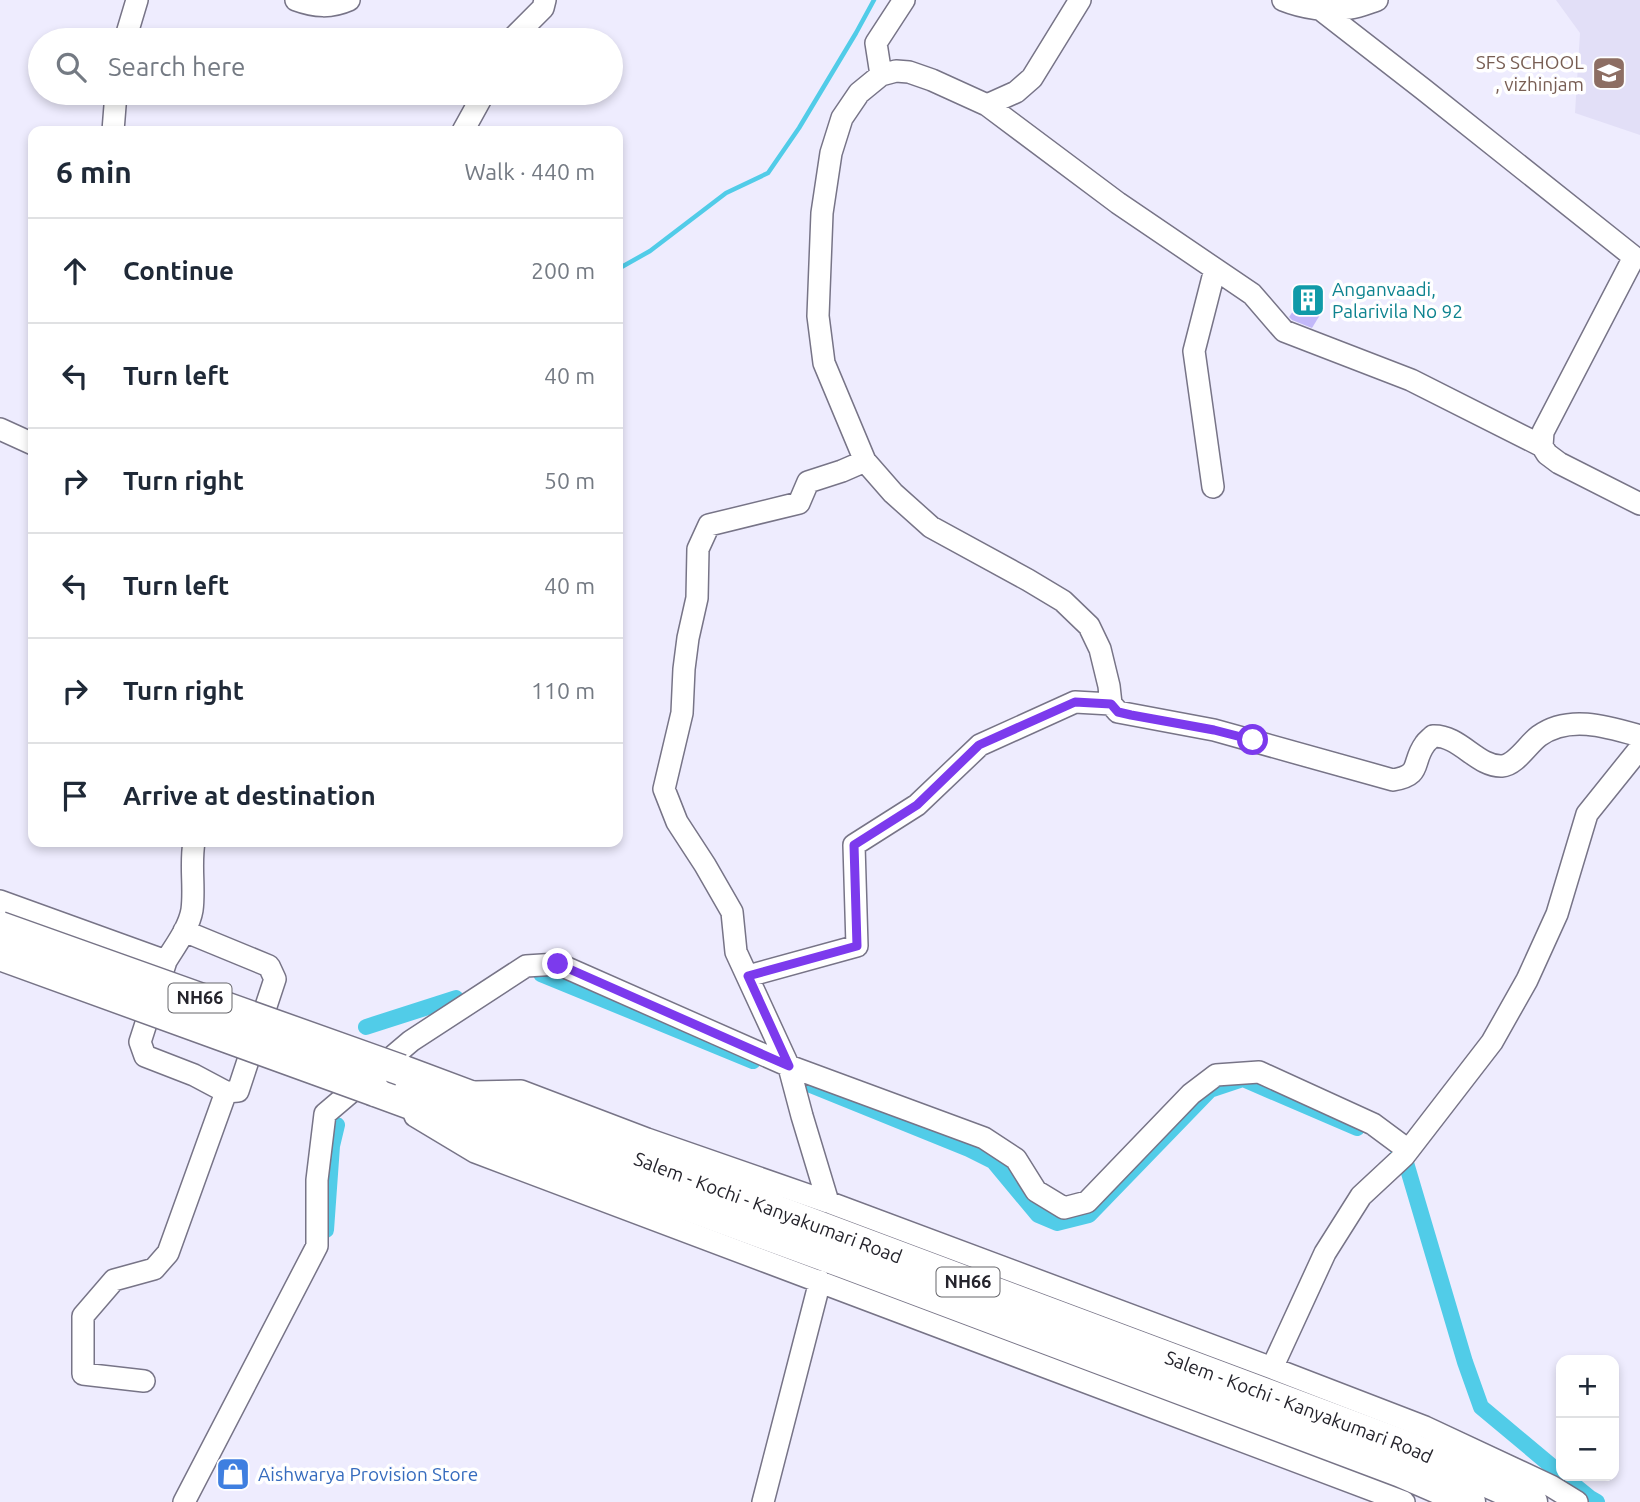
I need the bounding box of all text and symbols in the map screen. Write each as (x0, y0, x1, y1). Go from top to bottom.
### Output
search box (28, 28, 623, 105)
icon: search (52, 48, 90, 86)
place label: SFS SCHOOL , vizhinjam (1476, 51, 1584, 95)
text: Search here (108, 52, 245, 81)
school or university icon: SFS SCHOOL , vizhinjam (1590, 54, 1628, 92)
text: 6 min (56, 155, 132, 189)
text: Walk · 440 m (464, 159, 595, 184)
icon: ahead (56, 252, 94, 290)
text: Continue (123, 256, 234, 285)
text: 200 m (531, 258, 595, 283)
place label: Anganvaadi, Palarivila No 92 (1332, 278, 1463, 322)
building icon: Anganvaadi, Palarivila No 92 (1289, 281, 1327, 319)
icon: left (56, 357, 94, 395)
text: Turn left (123, 361, 229, 390)
text: 40 m (544, 363, 595, 388)
icon: right (56, 462, 94, 500)
text: Turn right (123, 466, 244, 495)
text: 50 m (544, 468, 595, 493)
icon: left (56, 567, 94, 605)
text: Turn left (123, 571, 229, 600)
text: 40 m (544, 573, 595, 598)
icon: right (56, 672, 94, 710)
text: Turn right (123, 676, 244, 705)
text: 110 m (531, 678, 595, 703)
route start (1237, 724, 1268, 755)
icon: arrive (56, 777, 94, 815)
text: Arrive at destination (123, 781, 376, 810)
route end (542, 948, 573, 979)
road number: NH66 (168, 984, 232, 1013)
street label: Salem - Kochi - Kanyakumari Road (631, 1147, 905, 1268)
road number: NH66 (936, 1268, 1000, 1296)
street label: Salem - Kochi - Kanyakumari Road (1162, 1346, 1436, 1467)
map controls (1556, 1355, 1619, 1481)
button: + (1556, 1355, 1619, 1418)
button: − (1556, 1418, 1619, 1481)
shop icon: Aishwarya Provision Store (214, 1455, 252, 1493)
place label: Aishwarya Provision Store (258, 1463, 478, 1485)

